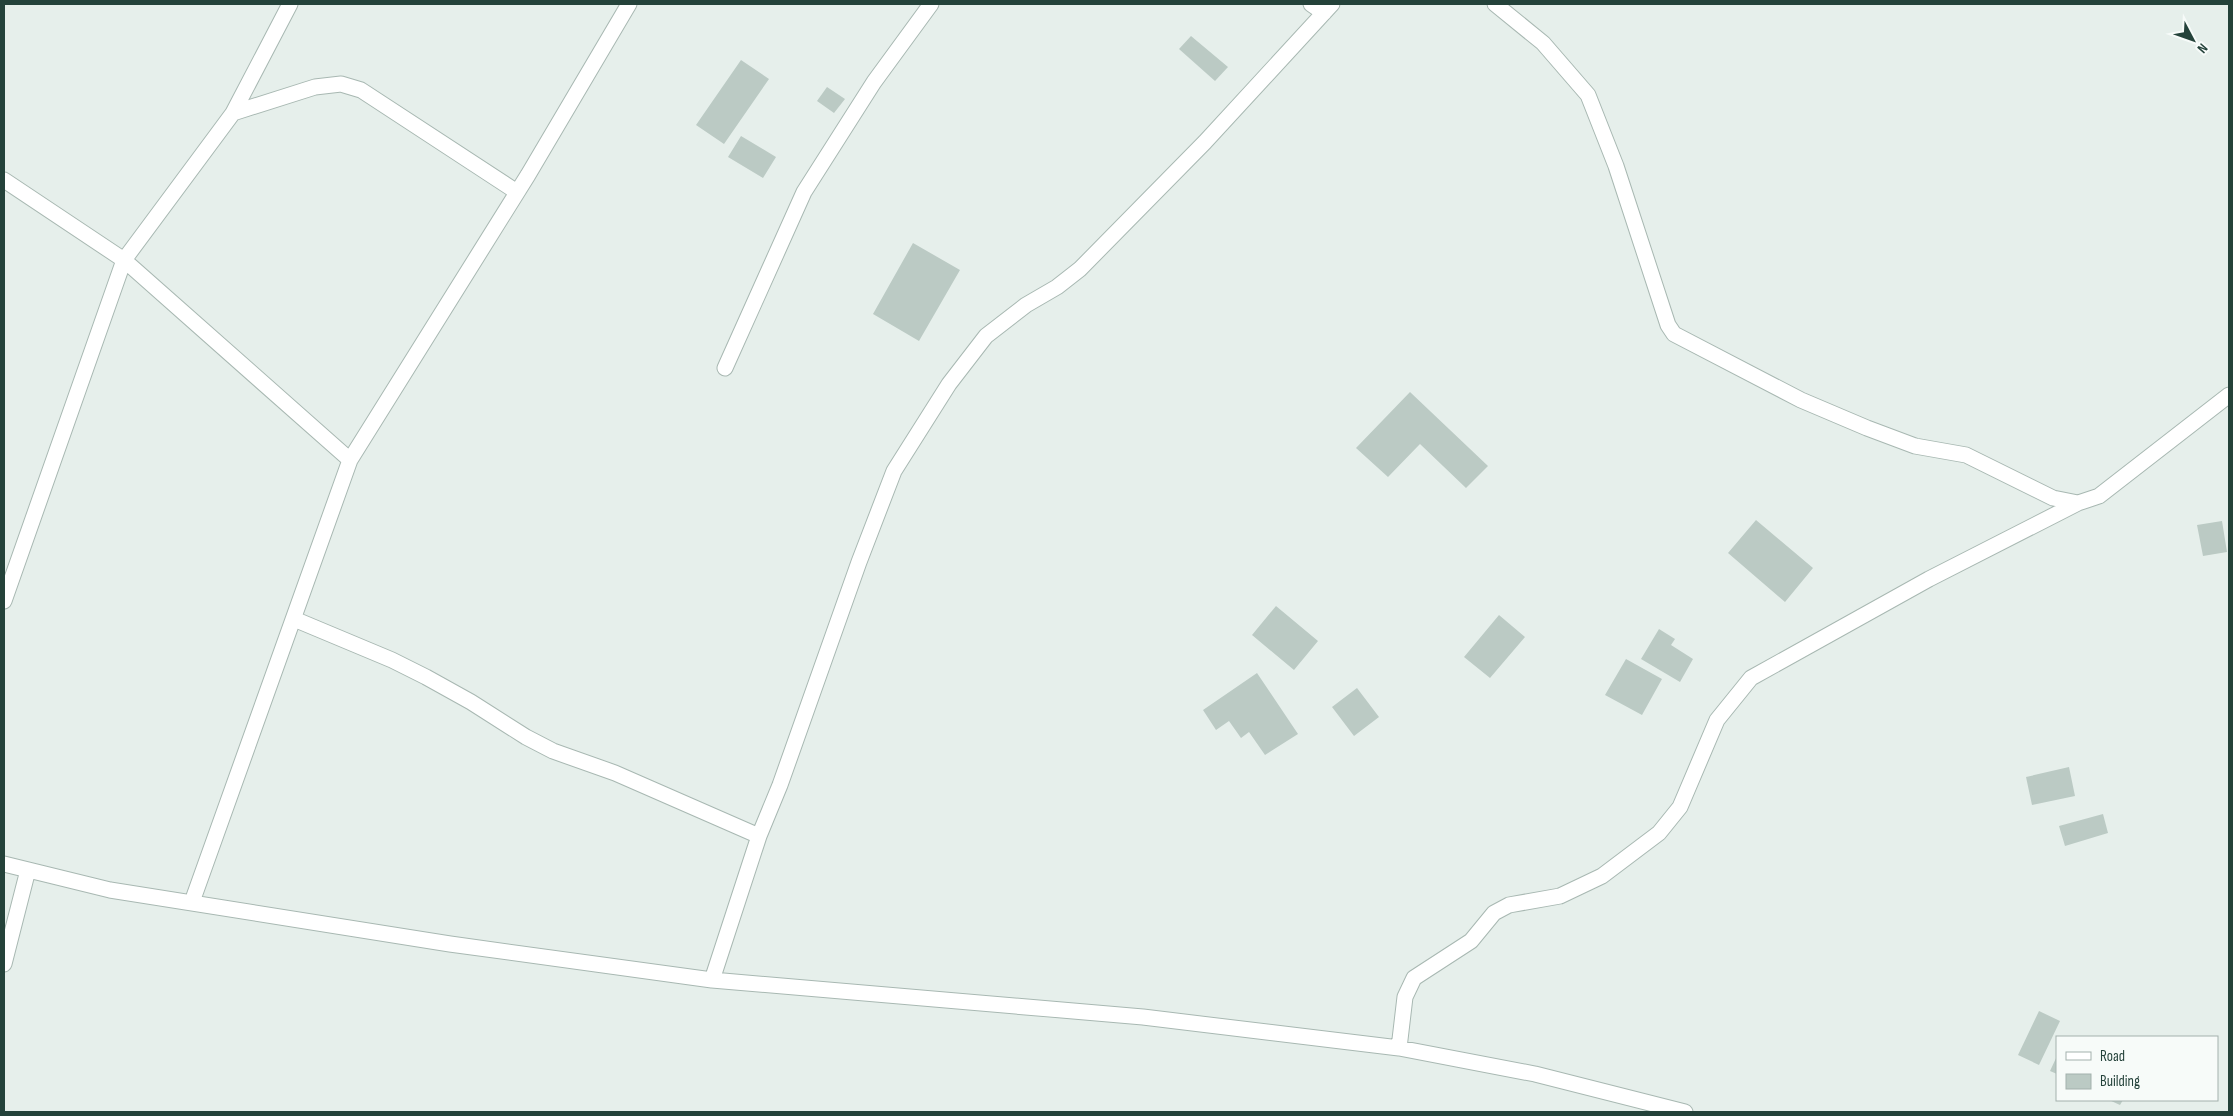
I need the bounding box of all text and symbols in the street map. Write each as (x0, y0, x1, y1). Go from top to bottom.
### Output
north arrow (2168, 15, 2218, 65)
text: N (2194, 40, 2211, 57)
legend (2056, 1036, 2218, 1101)
text: Road (2100, 1047, 2125, 1066)
text: Building (2100, 1072, 2140, 1091)

